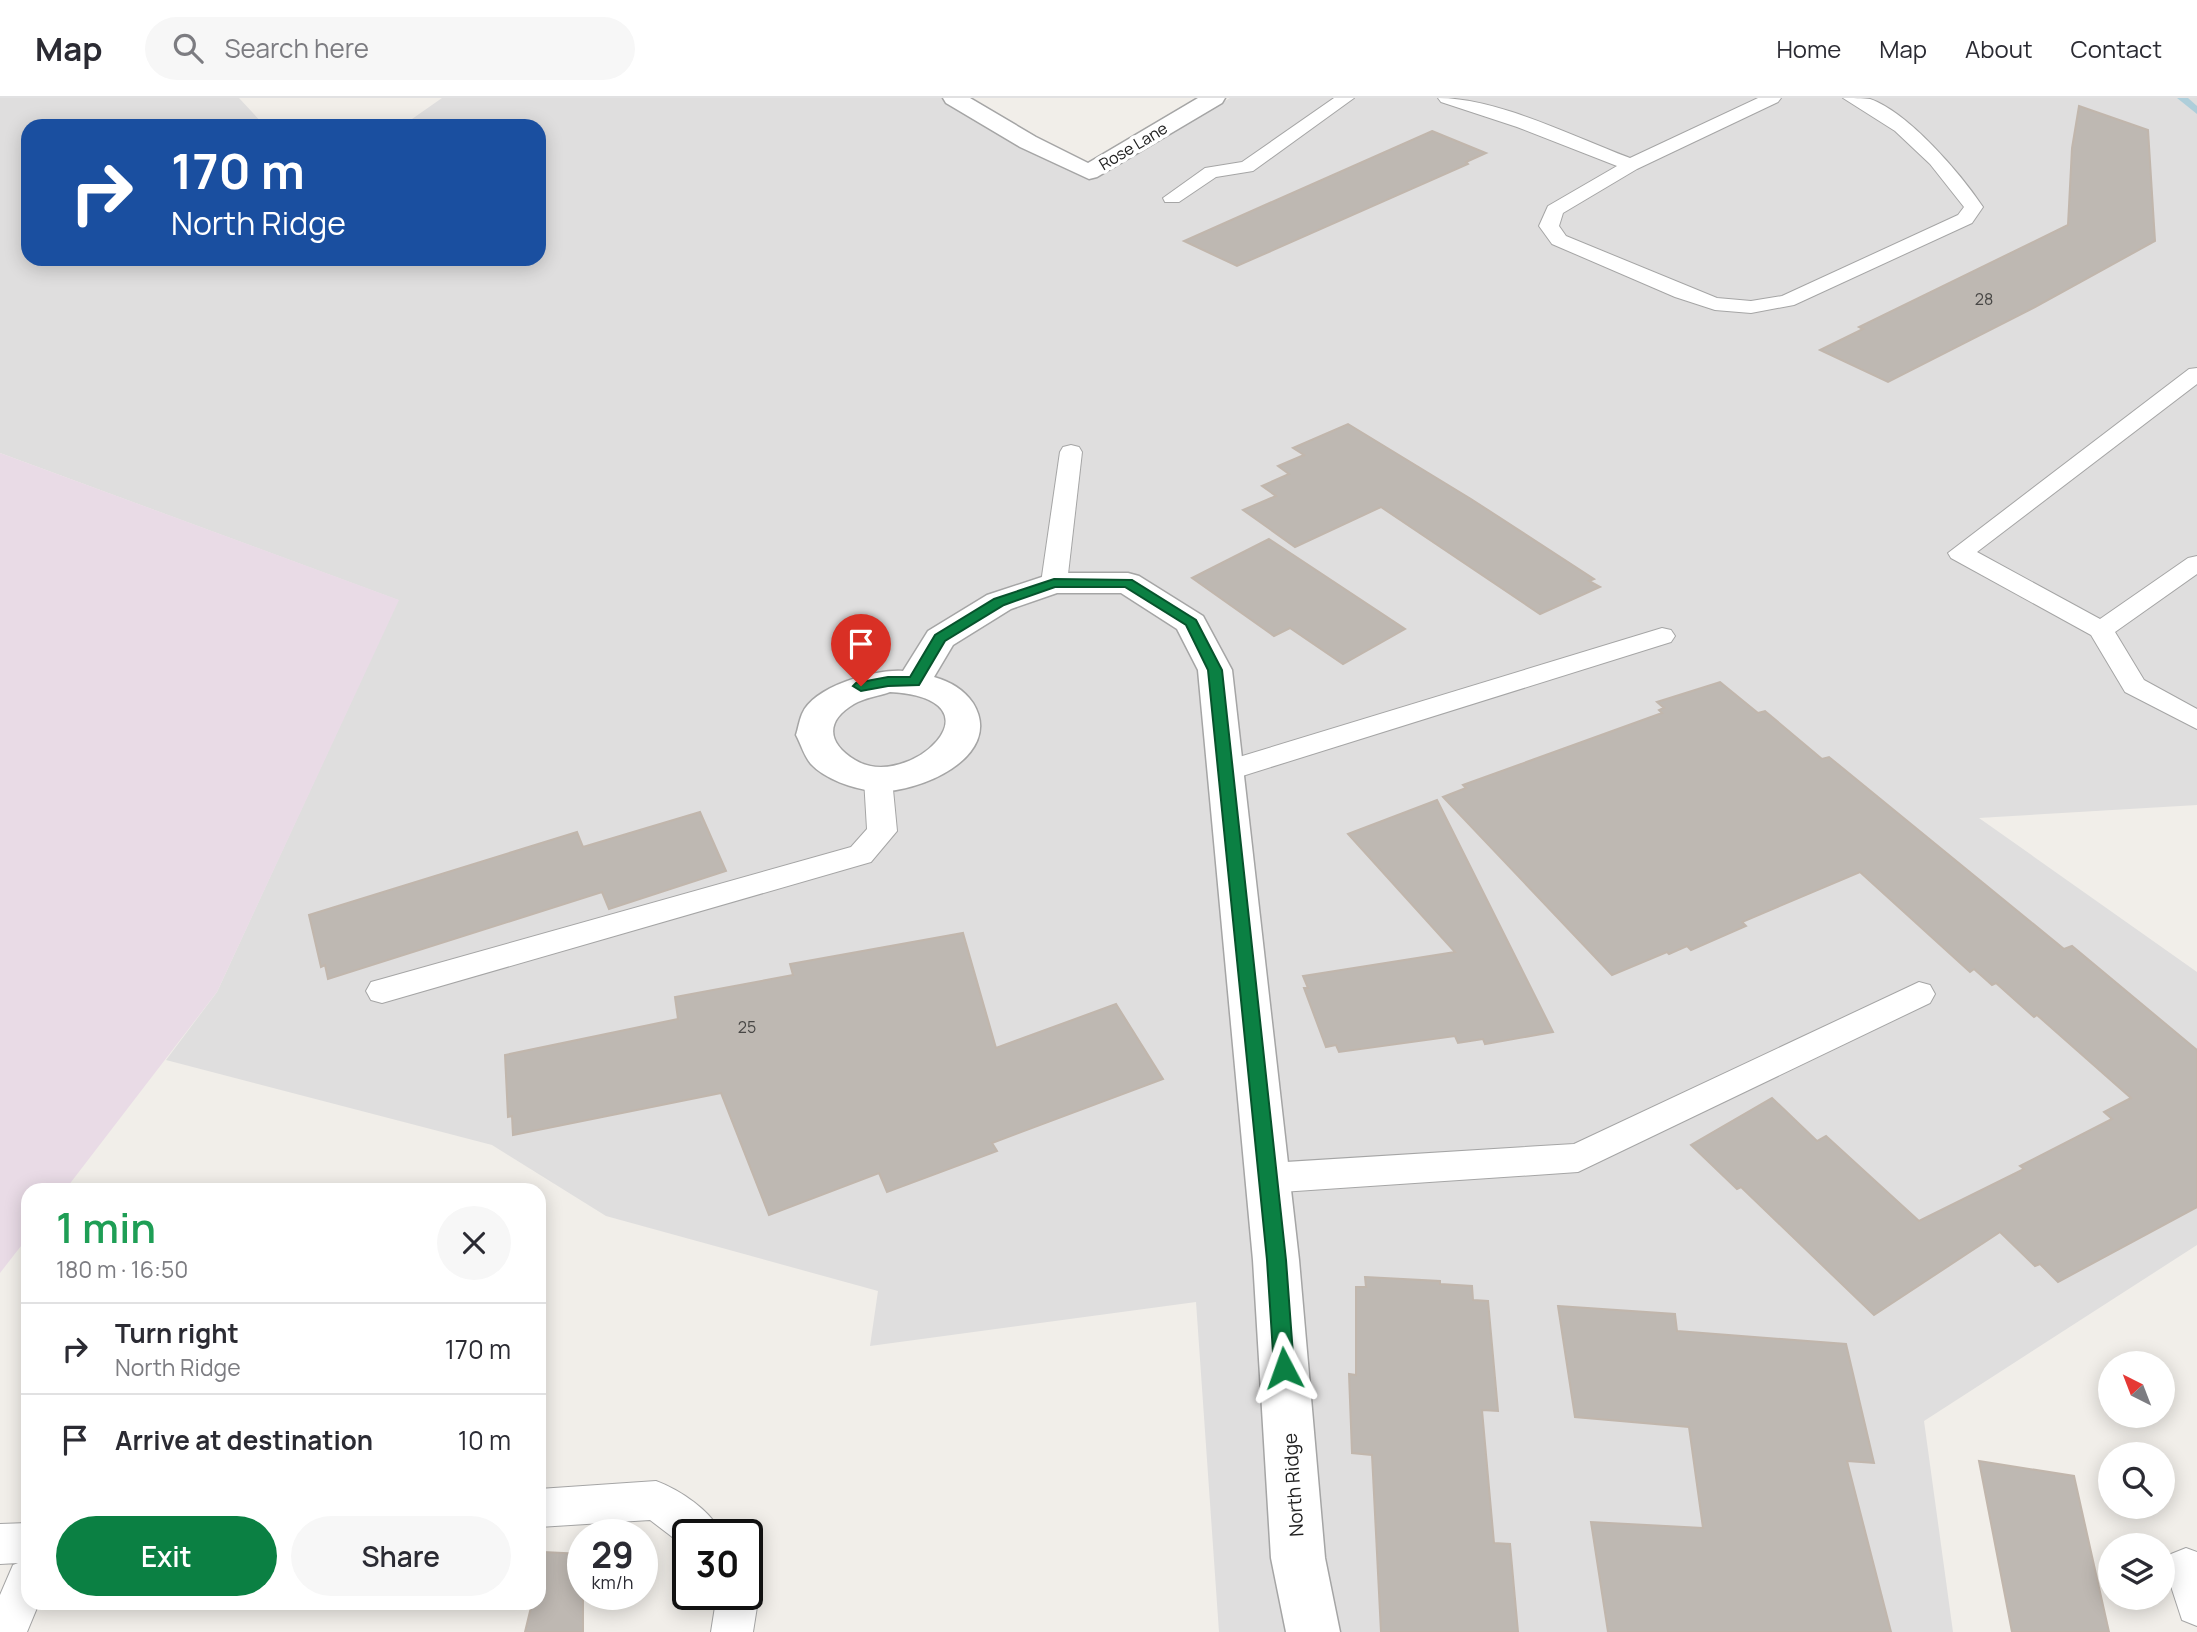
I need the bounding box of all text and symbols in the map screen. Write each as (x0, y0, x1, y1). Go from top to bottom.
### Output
search box (145, 17, 635, 80)
text: Map (35, 26, 103, 71)
icon: search (169, 29, 207, 67)
text: Search here (225, 30, 369, 66)
text: Home (1776, 32, 1841, 65)
text: Map (1879, 32, 1927, 65)
text: About (1965, 32, 2033, 65)
text: Contact (2071, 32, 2162, 65)
street label: Rose Lane (1095, 117, 1171, 175)
text: 170 m (171, 137, 305, 204)
icon: right (56, 147, 147, 238)
text: North Ridge (171, 201, 346, 245)
house number: 28 (1975, 288, 1993, 310)
pin (831, 614, 891, 686)
icon: arrive (842, 625, 880, 663)
house number: 25 (738, 1016, 756, 1038)
text: 1 min (56, 1198, 156, 1256)
button: close (437, 1206, 511, 1280)
text: 180 m · 16:50 (56, 1253, 188, 1285)
text: Turn right (115, 1315, 239, 1351)
icon: right (56, 1330, 94, 1368)
text: 170 m (445, 1331, 511, 1367)
position arrow (1247, 1331, 1321, 1405)
text: North Ridge (115, 1351, 241, 1383)
north arrow (2098, 1351, 2175, 1428)
map controls (2098, 1351, 2175, 1610)
icon: arrive (56, 1421, 94, 1459)
text: Arrive at destination (115, 1422, 373, 1458)
text: 10 m (458, 1422, 511, 1458)
street label: North Ridge (1276, 1432, 1310, 1538)
button: search (2098, 1442, 2175, 1519)
button: Exit (56, 1516, 277, 1596)
button: Share (291, 1516, 511, 1596)
speed limit sign: 30 (672, 1519, 763, 1610)
text: 29 (591, 1531, 634, 1579)
button: layers (2098, 1533, 2175, 1610)
text: km/h (592, 1570, 633, 1594)

